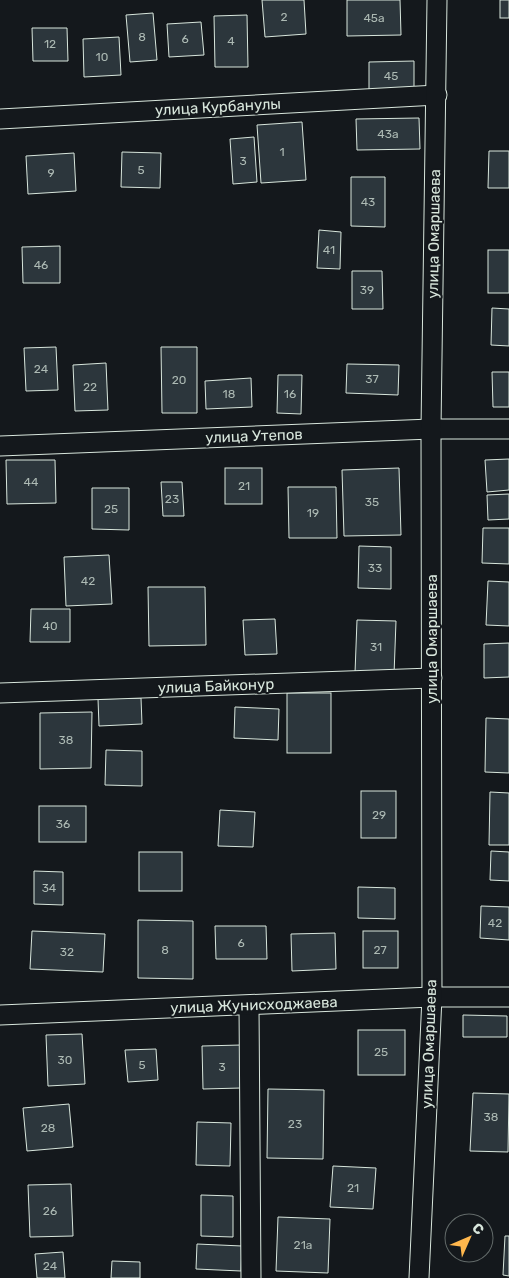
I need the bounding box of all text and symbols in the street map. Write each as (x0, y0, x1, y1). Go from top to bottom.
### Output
house number: 2 (280, 10, 288, 24)
house number: 45а (363, 11, 385, 25)
house number: 8 (138, 30, 146, 44)
house number: 6 (181, 32, 189, 46)
house number: 4 (227, 34, 235, 48)
house number: 12 (44, 37, 56, 51)
house number: 10 (96, 50, 108, 64)
house number: 45 (384, 69, 398, 83)
street label: улица Курбанулы (155, 95, 281, 119)
house number: 43а (377, 127, 399, 141)
house number: 1 (279, 145, 285, 159)
house number: 3 (239, 154, 247, 168)
house number: 5 (137, 163, 145, 177)
house number: 9 (47, 166, 55, 180)
street label: улица Омаршаева (424, 169, 444, 299)
house number: 43 (361, 195, 375, 209)
house number: 41 (323, 243, 335, 257)
house number: 46 (34, 258, 48, 272)
house number: 39 (360, 283, 374, 297)
house number: 24 (34, 362, 49, 376)
house number: 37 (365, 372, 379, 386)
house number: 20 (172, 373, 186, 387)
house number: 22 (83, 380, 97, 394)
house number: 18 (223, 387, 235, 401)
house number: 16 (284, 387, 296, 401)
street label: улица Утепов (205, 425, 303, 447)
house number: 44 (24, 475, 39, 489)
house number: 21 (238, 479, 250, 493)
house number: 23 (165, 492, 179, 506)
house number: 35 (365, 495, 379, 509)
house number: 25 (104, 502, 118, 516)
house number: 19 (307, 506, 319, 520)
house number: 33 (368, 561, 382, 575)
house number: 42 (81, 574, 95, 588)
street label: улица Омаршаева (423, 574, 441, 704)
house number: 40 (42, 619, 58, 633)
house number: 31 (370, 640, 382, 654)
street label: улица Байконур (158, 675, 275, 697)
house number: 38 (59, 733, 73, 747)
house number: 29 (372, 808, 386, 822)
house number: 36 (56, 817, 70, 831)
house number: 34 (42, 881, 57, 895)
house number: 42 (488, 916, 502, 930)
house number: 6 (237, 936, 245, 950)
house number: 8 (161, 943, 169, 957)
house number: 27 (373, 943, 387, 957)
house number: 32 (60, 945, 74, 959)
street label: улица Омаршаева (418, 979, 440, 1109)
street label: улица Жунисходжаева (170, 993, 338, 1017)
house number: 25 (374, 1045, 388, 1059)
house number: 30 (58, 1053, 72, 1067)
house number: 5 (138, 1058, 146, 1072)
house number: 3 (218, 1060, 226, 1074)
house number: 38 (484, 1110, 498, 1124)
house number: 23 (288, 1117, 302, 1131)
house number: 28 (41, 1121, 55, 1135)
house number: 21 (347, 1181, 359, 1195)
house number: 26 (43, 1204, 57, 1218)
north arrow (444, 1213, 494, 1263)
text: С (468, 1220, 487, 1239)
house number: 21а (294, 1238, 312, 1252)
house number: 24 (43, 1259, 58, 1273)

